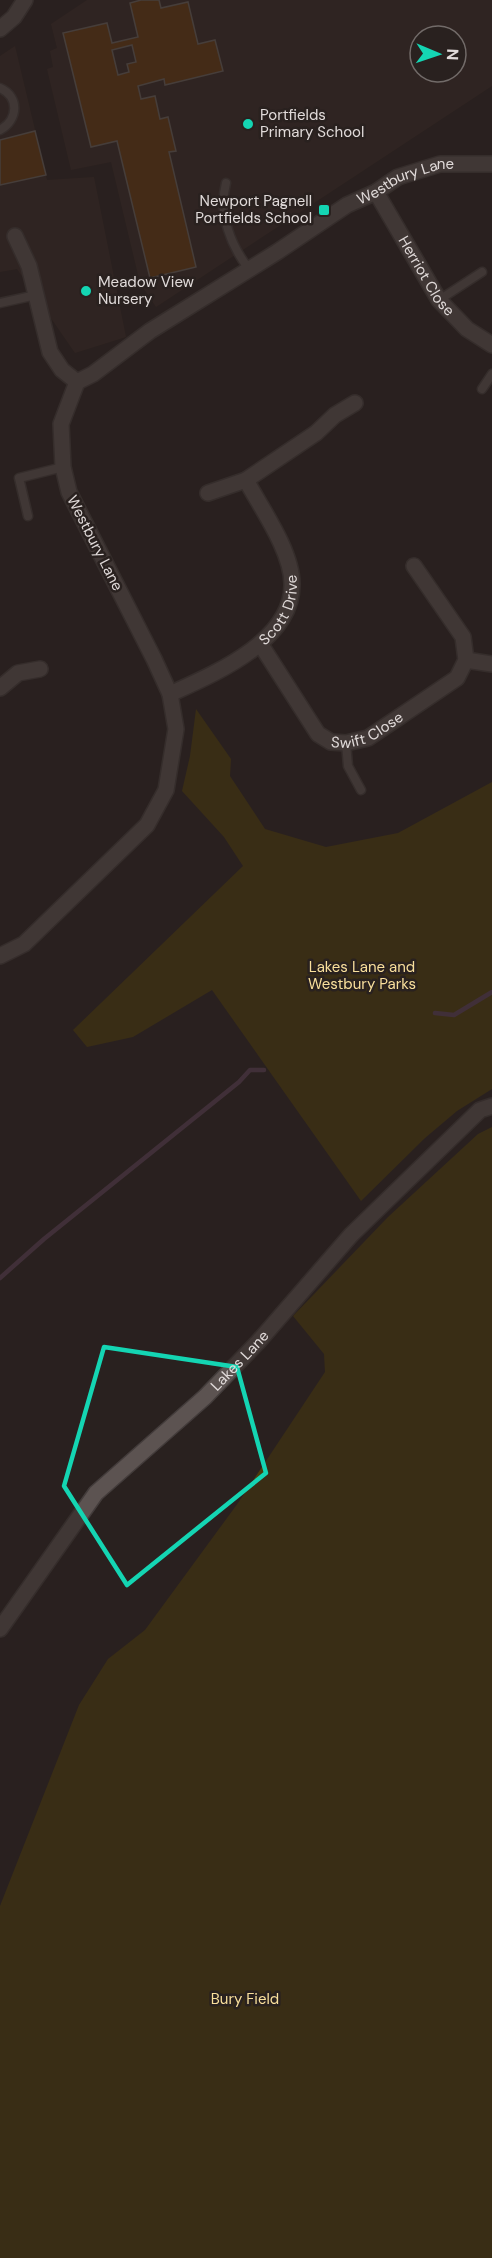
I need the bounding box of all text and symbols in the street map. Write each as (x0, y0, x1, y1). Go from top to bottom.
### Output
north arrow (408, 24, 468, 84)
text: N (442, 48, 463, 61)
place label: Portfields Primary School (260, 105, 364, 142)
marker: Portfields Primary School (241, 117, 255, 131)
street label: Westbury Lane (354, 154, 454, 209)
place label: Newport Pagnell Portfields School (195, 191, 312, 228)
marker: Newport Pagnell Portfields School (317, 203, 331, 217)
street label: Herriot Close (394, 232, 459, 320)
place label: Meadow View Nursery (98, 272, 195, 309)
marker: Meadow View Nursery (79, 284, 93, 298)
street label: Westbury Lane (62, 492, 128, 594)
street label: Scott Drive (255, 574, 302, 650)
street label: Swift Close (330, 707, 407, 753)
park label: Lakes Lane and Westbury Parks (308, 957, 416, 994)
street label: Lakes Lane (206, 1326, 273, 1395)
park label: Bury Field (211, 1989, 279, 2009)

